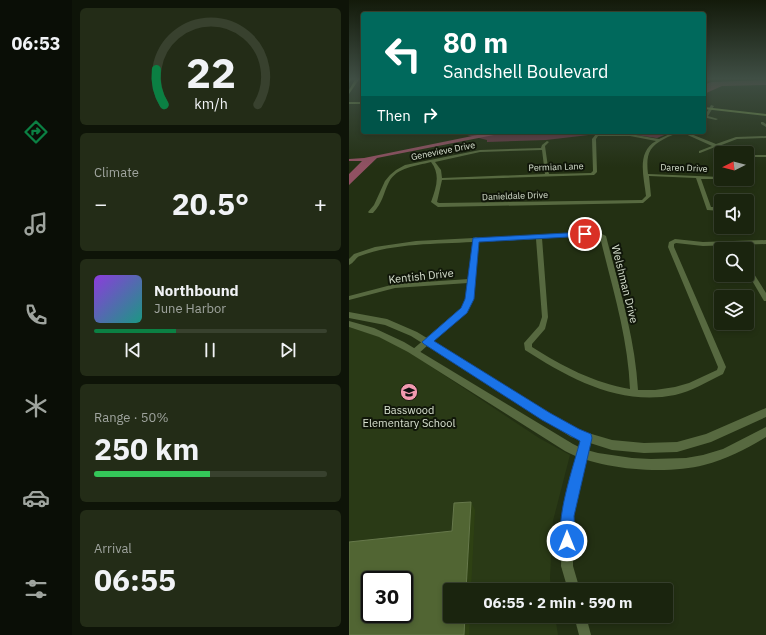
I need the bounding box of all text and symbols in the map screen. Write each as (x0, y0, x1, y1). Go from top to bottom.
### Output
text: 80 m (443, 24, 508, 61)
icon: left (377, 28, 429, 80)
text: 06:53 (11, 32, 61, 55)
text: 22 (186, 45, 235, 99)
text: Sandshell Boulevard (443, 60, 609, 83)
text: km/h (194, 93, 227, 112)
icon: right (419, 104, 441, 126)
text: Then (377, 106, 411, 125)
icon: directions (22, 118, 50, 146)
street label: Genevieve Drive (410, 139, 476, 162)
north arrow (714, 146, 754, 186)
map controls (714, 146, 754, 330)
street label: Permian Lane (528, 160, 584, 173)
street label: Daren Drive (660, 161, 708, 174)
text: Climate (94, 164, 139, 181)
text: 20.5° (172, 184, 249, 223)
text: − (94, 189, 107, 218)
text: + (314, 189, 327, 218)
street label: Danieldale Drive (482, 189, 548, 202)
button: sound (714, 194, 754, 234)
icon: music (22, 210, 50, 238)
pin (568, 217, 602, 251)
icon: arrive (574, 223, 596, 245)
button: search (714, 242, 754, 282)
street label: Welshman Drive (609, 243, 641, 325)
street label: Kentish Drive (388, 266, 454, 286)
text: Northbound (154, 281, 239, 300)
button: layers (714, 290, 754, 330)
text: June Harbor (154, 300, 226, 317)
icon: phone (22, 301, 50, 329)
icon: previous (122, 339, 144, 361)
icon: pause (199, 339, 221, 361)
icon: next (277, 339, 299, 361)
school or university icon: Basswood Elementary School (399, 382, 419, 402)
icon: climate (22, 392, 50, 420)
place label: Basswood Elementary School (363, 403, 455, 430)
text: Range · 50% (94, 409, 168, 426)
text: 250 km (94, 429, 199, 468)
icon: car (22, 484, 50, 512)
position arrow (546, 520, 588, 562)
text: Arrival (94, 540, 132, 557)
text: 06:55 (94, 560, 176, 599)
speed limit sign: 30 (361, 571, 413, 623)
icon: filters (22, 575, 50, 603)
text: 06:55 · 2 min · 590 m (484, 593, 632, 612)

